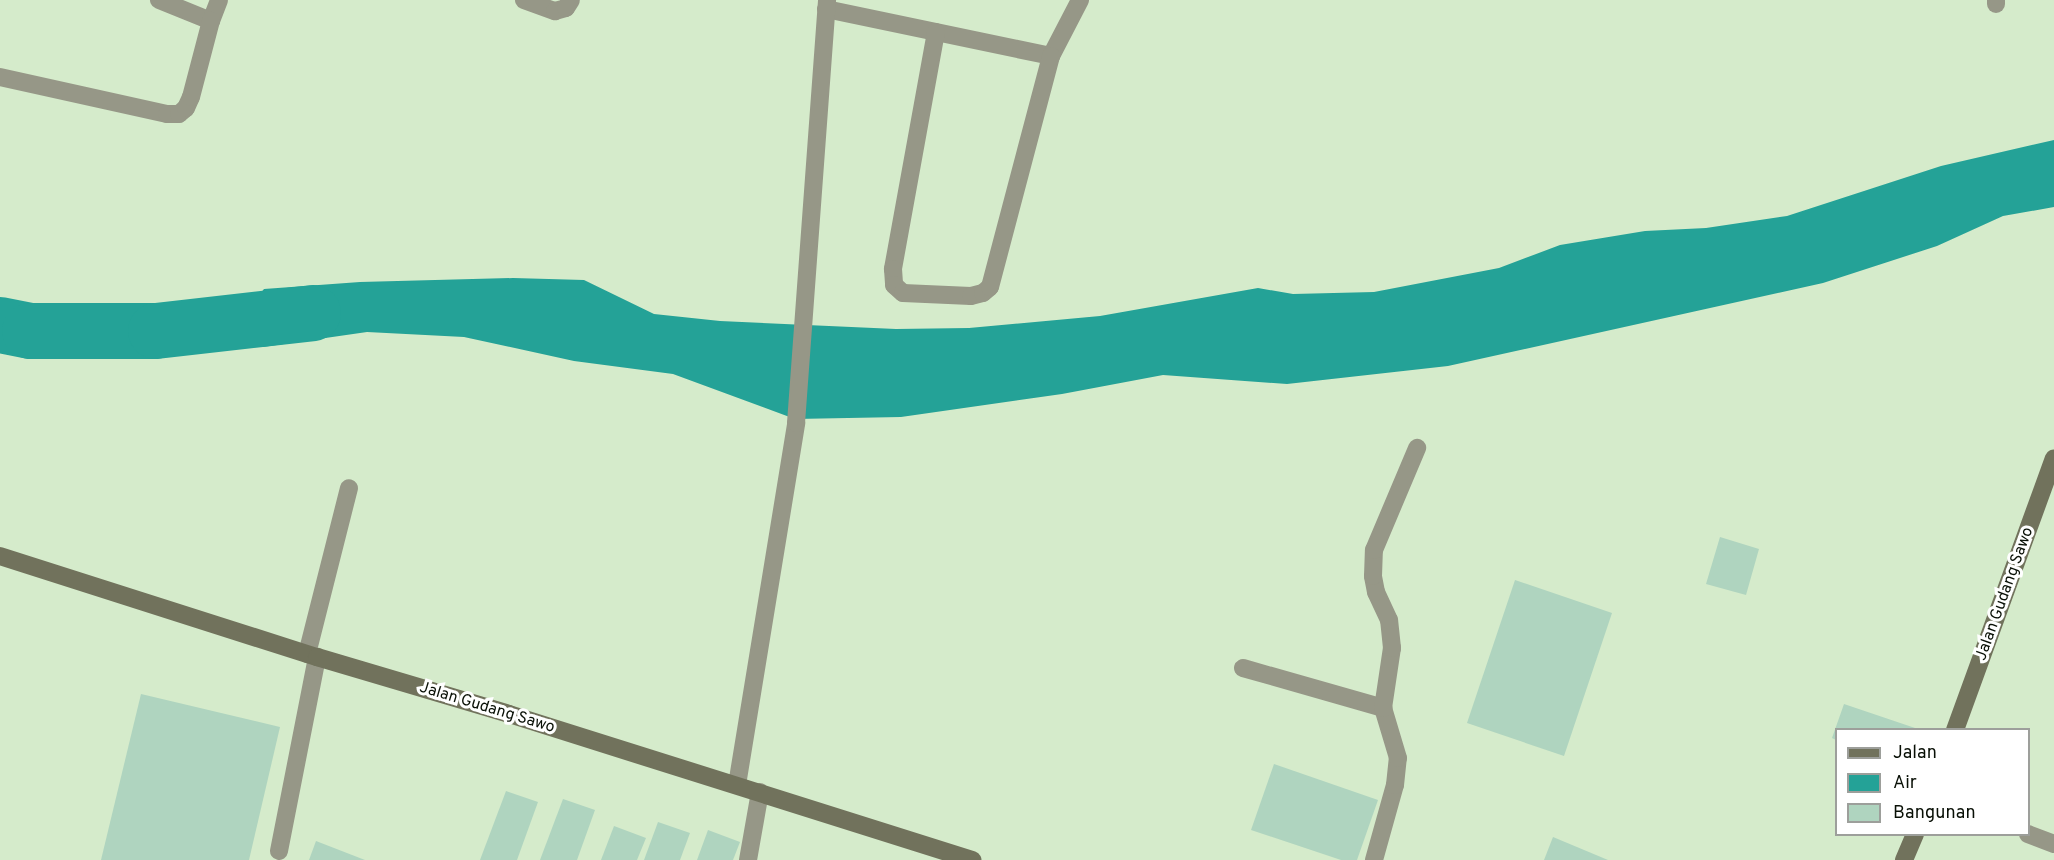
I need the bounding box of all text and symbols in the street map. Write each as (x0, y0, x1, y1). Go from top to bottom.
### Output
street label: Jalan Gudang Sawo (1972, 525, 2038, 663)
street label: Jalan Gudang Sawo (417, 678, 557, 738)
legend (1835, 728, 2030, 836)
text: Jalan (1893, 742, 1937, 765)
text: Air (1893, 772, 1917, 795)
text: Bangunan (1893, 802, 1976, 825)

